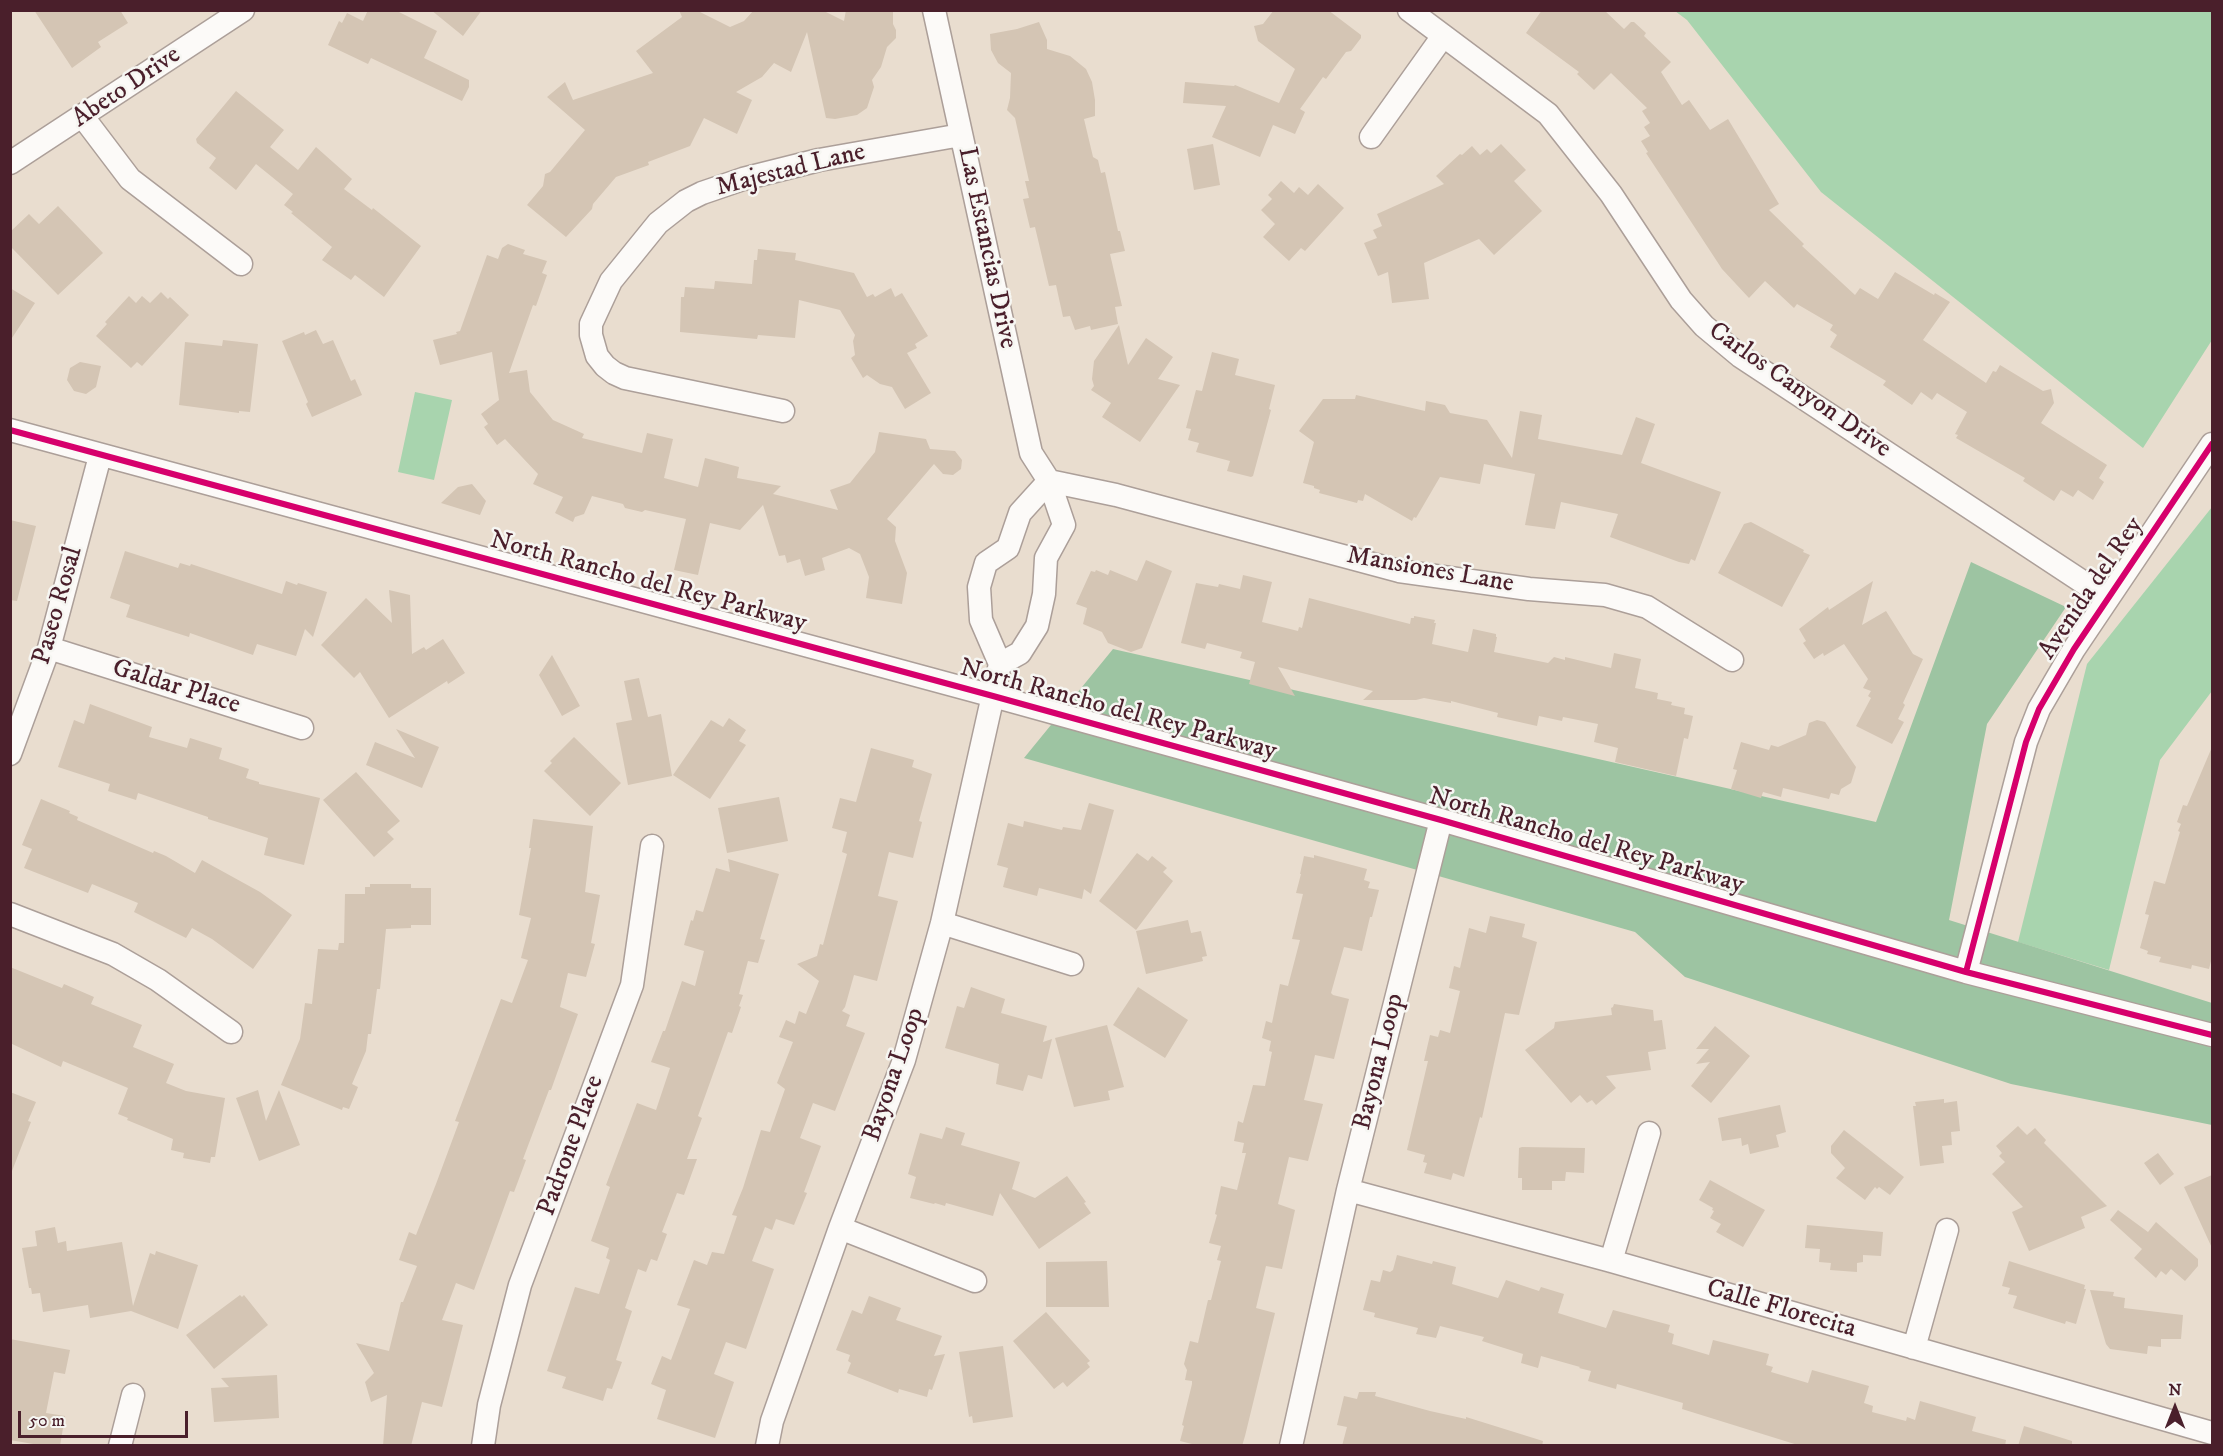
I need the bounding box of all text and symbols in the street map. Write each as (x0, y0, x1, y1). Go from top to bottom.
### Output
street label: Abeto Drive (67, 40, 187, 136)
street label: Majestad Lane (713, 137, 869, 205)
street label: Las Estancias Drive (949, 144, 1023, 352)
street label: Carlos Canyon Drive (1702, 316, 1896, 466)
street label: Avenida del Rey (2033, 512, 2151, 666)
street label: North Rancho del Rey Parkway (486, 526, 810, 640)
street label: Mansiones Lane (1344, 541, 1516, 601)
street label: Paseo Rosal (27, 543, 91, 669)
street label: Galdar Place (108, 654, 244, 722)
street label: North Rancho del Rey Parkway (956, 654, 1280, 768)
street label: North Rancho del Rey Parkway (1425, 782, 1747, 902)
street label: Bayona Loop (1348, 991, 1412, 1133)
street label: Bayona Loop (858, 1004, 932, 1146)
street label: Padrone Place (532, 1072, 612, 1220)
street label: Calle Florecita (1703, 1274, 1859, 1346)
north arrow (2145, 1378, 2205, 1438)
text: N (2168, 1380, 2182, 1400)
scale bar (21, 1399, 190, 1437)
text: 50 m (29, 1410, 65, 1432)

